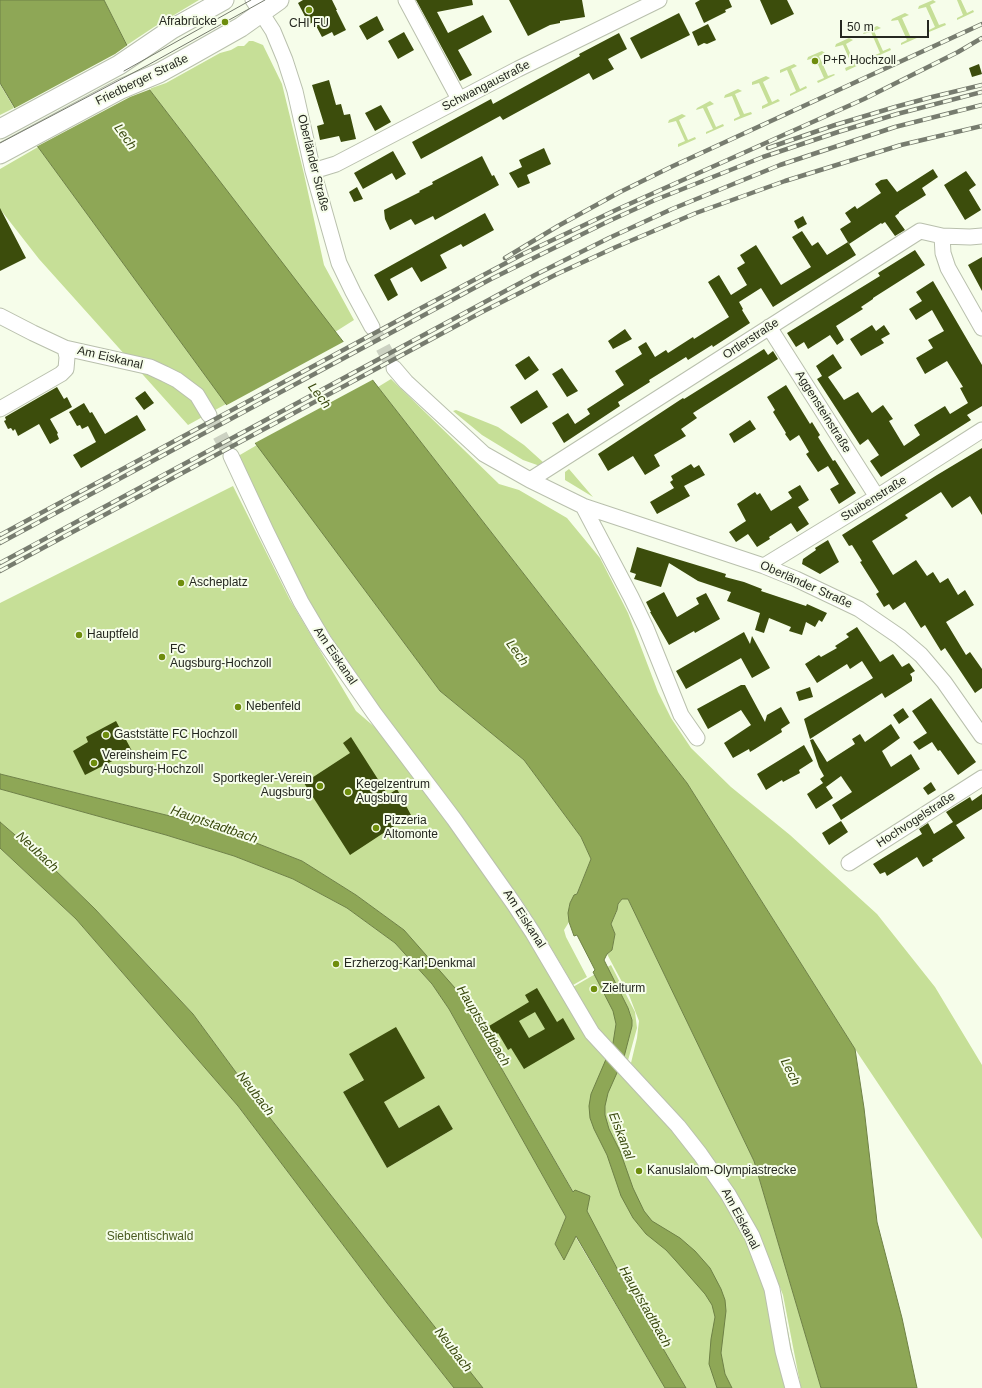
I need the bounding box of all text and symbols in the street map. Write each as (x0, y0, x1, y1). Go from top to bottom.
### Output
marker: CHI FU (304, 5, 314, 15)
scale bar (842, 12, 931, 38)
place label: Afrabrücke (159, 15, 217, 29)
marker: Afrabrücke (220, 17, 230, 27)
place label: CHI FU (289, 17, 329, 31)
text: 50 m (847, 20, 874, 34)
street label: Friedberger Straße (93, 51, 191, 109)
place label: P+R Hochzoll (823, 54, 896, 68)
marker: P+R Hochzoll (810, 56, 820, 66)
street label: Schwangaustraße (440, 58, 532, 114)
street label: Oberländer Straße (294, 113, 332, 213)
water label: Lech (110, 121, 140, 153)
street label: Ortlerstraße (720, 316, 782, 362)
street label: Am Eiskanal (76, 343, 144, 373)
street label: Aggensteinstraße (792, 368, 854, 456)
water label: Lech (304, 380, 334, 412)
street label: Stuibenstraße (839, 473, 909, 525)
street label: Oberländer Straße (758, 558, 854, 612)
place label: Ascheplatz (189, 576, 248, 590)
marker: Ascheplatz (176, 578, 186, 588)
street label: Am Eiskanal (310, 624, 360, 688)
place label: Hauptfeld (87, 628, 138, 642)
marker: Hauptfeld (74, 630, 84, 640)
water label: Lech (502, 637, 532, 669)
place label: FC Augsburg-Hochzoll (170, 643, 271, 671)
marker: FC Augsburg-Hochzoll (157, 652, 167, 662)
place label: Nebenfeld (246, 700, 301, 714)
marker: Nebenfeld (233, 702, 243, 712)
place label: Gaststätte FC Hochzoll (114, 728, 237, 742)
marker: Gaststätte FC Hochzoll (101, 730, 111, 740)
place label: Vereinsheim FC Augsburg-Hochzoll (102, 749, 203, 777)
marker: Vereinsheim FC Augsburg-Hochzoll (89, 758, 99, 768)
place label: Sportkegler-Verein Augsburg (213, 772, 312, 800)
place label: Kegelzentrum Augsburg (356, 778, 430, 806)
marker: Sportkegler-Verein Augsburg (315, 781, 325, 791)
marker: Kegelzentrum Augsburg (343, 787, 353, 797)
street label: Hochvogelstraße (874, 789, 958, 851)
water label: Hauptstadtbach (168, 803, 260, 847)
place label: Pizzeria Altomonte (384, 814, 438, 842)
marker: Pizzeria Altomonte (371, 823, 381, 833)
water label: Neubach (13, 829, 61, 875)
street label: Am Eiskanal (500, 887, 548, 951)
place label: Erzherzog-Karl-Denkmal (344, 957, 475, 971)
marker: Erzherzog-Karl-Denkmal (331, 959, 341, 969)
place label: Zielturm (602, 982, 645, 996)
water label: Hauptstadtbach (453, 983, 513, 1069)
marker: Zielturm (589, 984, 599, 994)
water label: Lech (777, 1056, 803, 1088)
water label: Neubach (233, 1069, 277, 1119)
water label: Eiskanal (605, 1110, 637, 1162)
place label: Kanuslalom-Olympiastrecke (647, 1164, 796, 1178)
marker: Kanuslalom-Olympiastrecke (634, 1166, 644, 1176)
street label: Am Eiskanal (718, 1186, 762, 1252)
park label: Siebentischwald (107, 1230, 193, 1244)
water label: Hauptstadtbach (615, 1264, 675, 1350)
water label: Neubach (431, 1325, 475, 1375)

